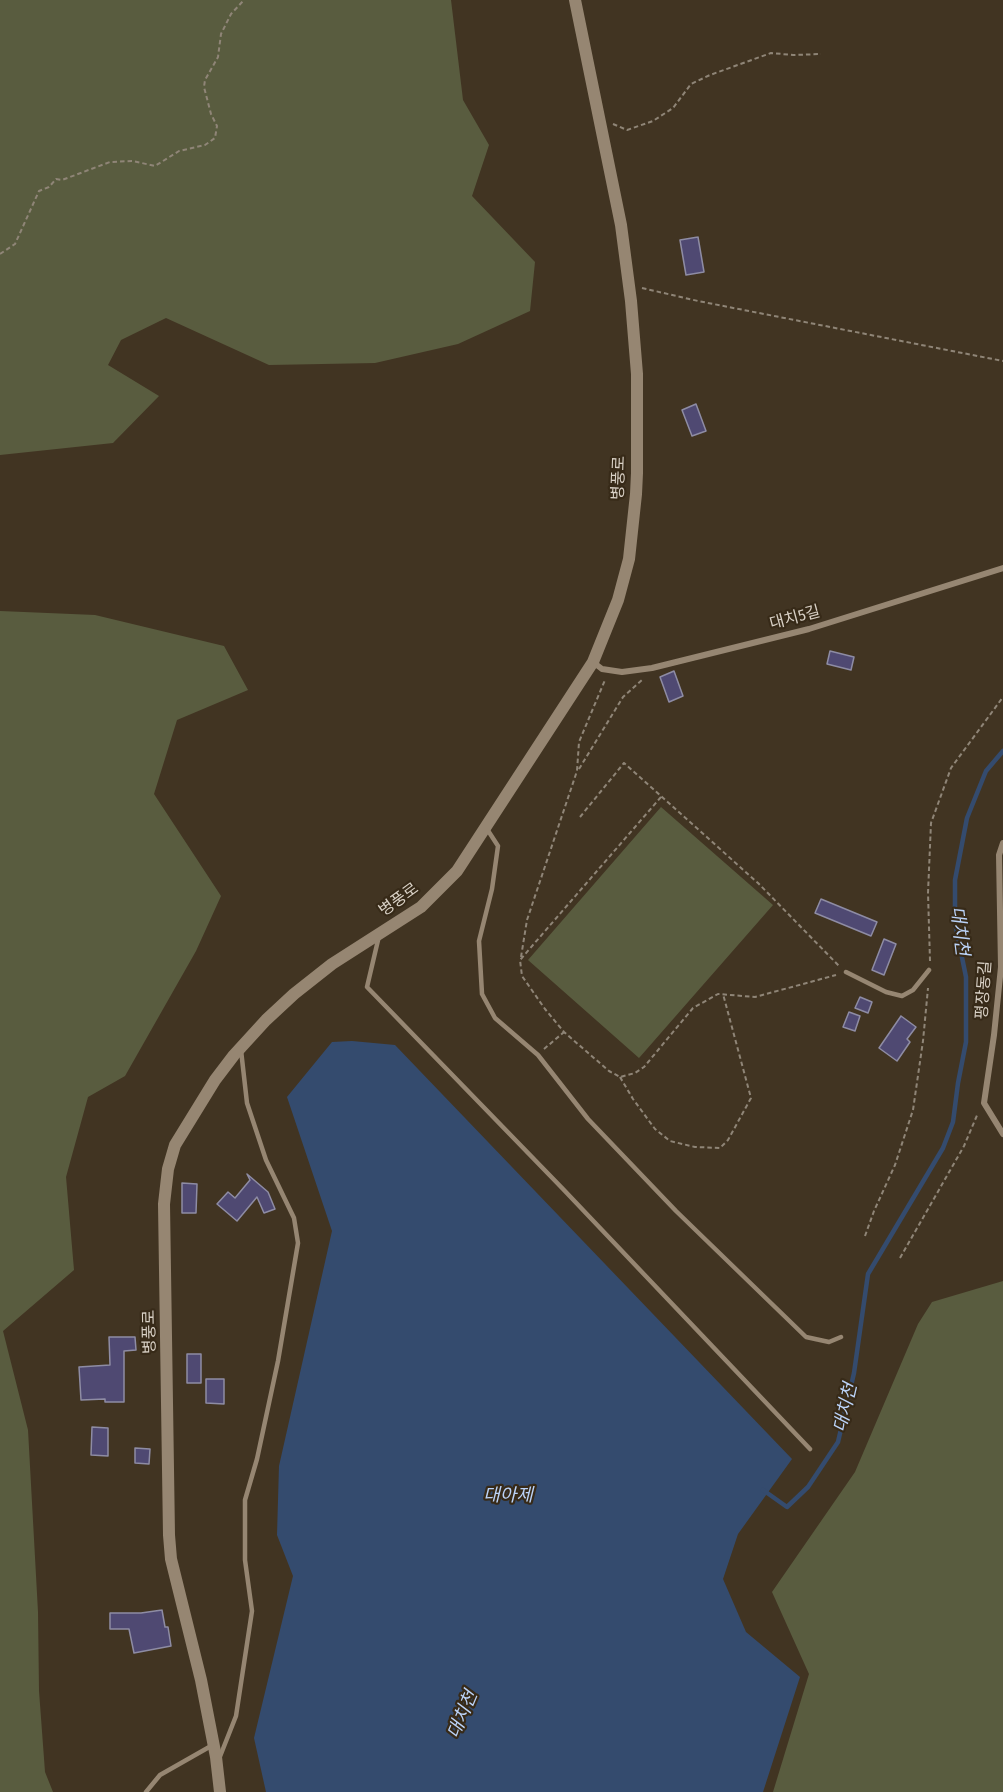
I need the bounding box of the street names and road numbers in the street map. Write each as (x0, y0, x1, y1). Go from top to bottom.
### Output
street label: 병풍로 (609, 456, 629, 500)
street label: 대치5길 (768, 602, 822, 634)
street label: 병풍로 (375, 879, 423, 921)
street label: 평장동길 (972, 960, 996, 1020)
street label: 병풍로 (140, 1310, 160, 1354)

